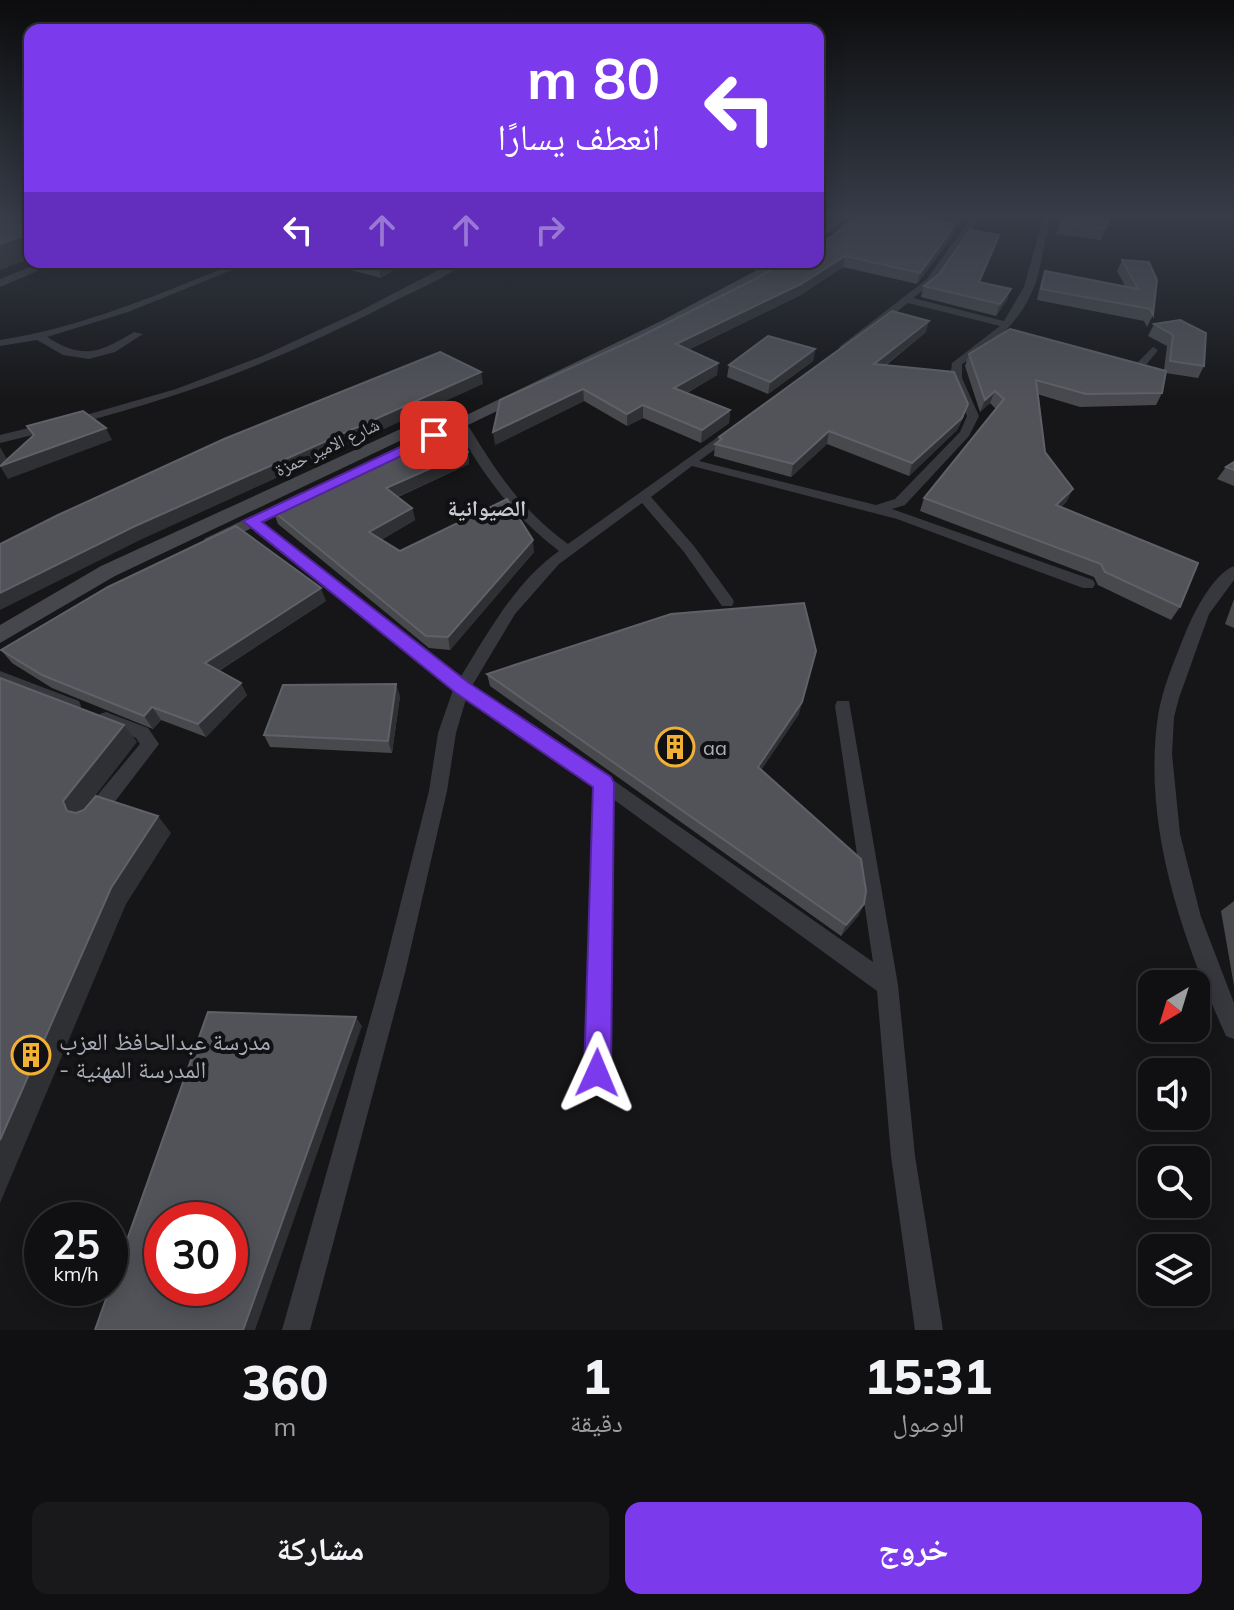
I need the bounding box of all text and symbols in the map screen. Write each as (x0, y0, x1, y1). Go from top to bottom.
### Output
text: 80 m (527, 43, 660, 113)
icon: left (688, 56, 792, 160)
text: انعطف يسارًا (497, 114, 660, 159)
icon: left (276, 208, 320, 252)
icon: ahead (360, 208, 404, 252)
icon: ahead (444, 208, 488, 252)
icon: right (528, 208, 572, 252)
pin (400, 401, 468, 469)
street label: شارع الامير حمزة (271, 413, 383, 481)
icon: arrive (412, 413, 456, 457)
district label: الصيوانية (448, 494, 526, 522)
building icon: aa (654, 726, 696, 768)
place label: aa (703, 735, 727, 760)
north arrow (1138, 970, 1210, 1042)
map controls (1138, 970, 1210, 1306)
place label: مدرسة عبدالحافظ العزب - المدرسة المهنية (59, 1026, 271, 1084)
position arrow (555, 1031, 639, 1115)
building icon: مدرسة عبدالحافظ العزب - المدرسة المهنية (10, 1034, 52, 1076)
button: sound (1138, 1058, 1210, 1130)
button: search (1138, 1146, 1210, 1218)
speed limit sign: 30 (144, 1202, 248, 1306)
text: 25 (52, 1219, 100, 1269)
button: layers (1138, 1234, 1210, 1306)
text: km/h (53, 1261, 99, 1286)
text: 1 (582, 1346, 611, 1406)
text: 15:31 (865, 1346, 992, 1406)
text: 360 (242, 1352, 328, 1412)
text: دقيقة (570, 1406, 623, 1439)
text: الوصول (892, 1406, 964, 1439)
text: m (274, 1410, 296, 1443)
button: مشاركة (32, 1502, 609, 1594)
button: خروج (625, 1502, 1202, 1594)

